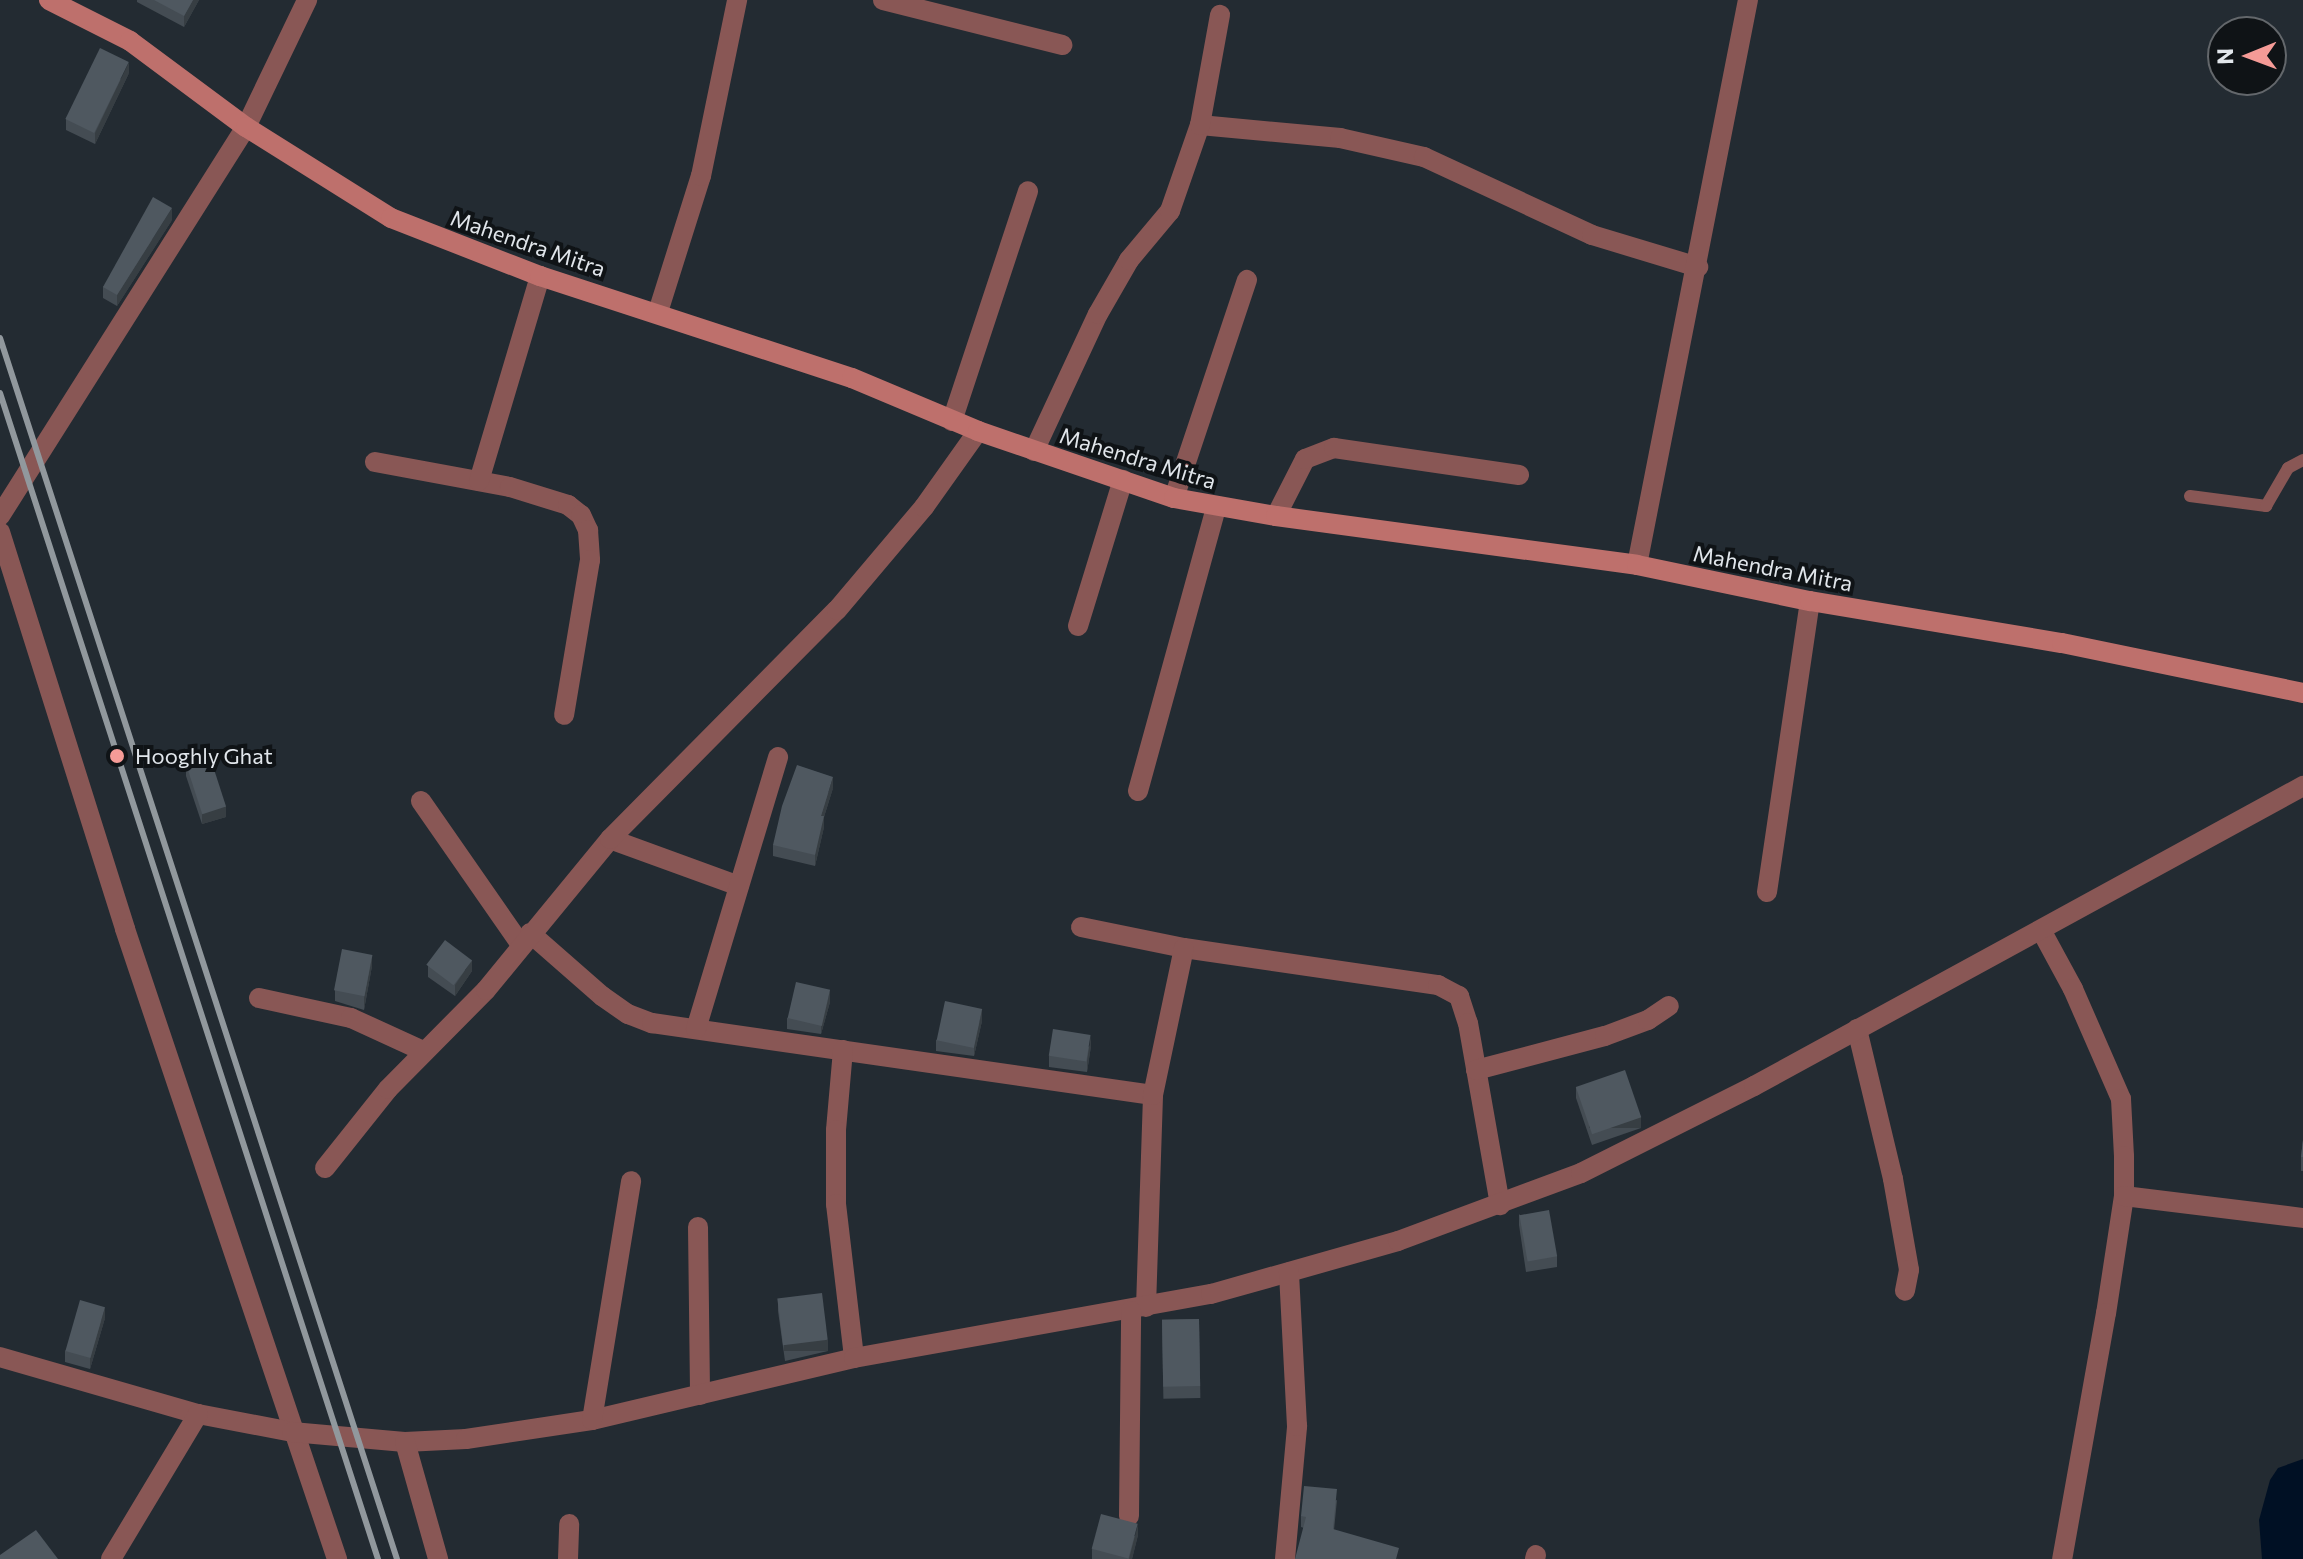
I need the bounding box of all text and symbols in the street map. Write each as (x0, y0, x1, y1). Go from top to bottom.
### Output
north arrow (2207, 16, 2287, 96)
text: N (2211, 48, 2238, 65)
street label: Mahendra Mitra (447, 204, 609, 282)
street label: Mahendra Mitra (1057, 422, 1219, 494)
street label: Mahendra Mitra (1691, 540, 1855, 596)
place label: Hooghly Ghat (135, 743, 273, 769)
marker: Hooghly Ghat (106, 745, 128, 767)

